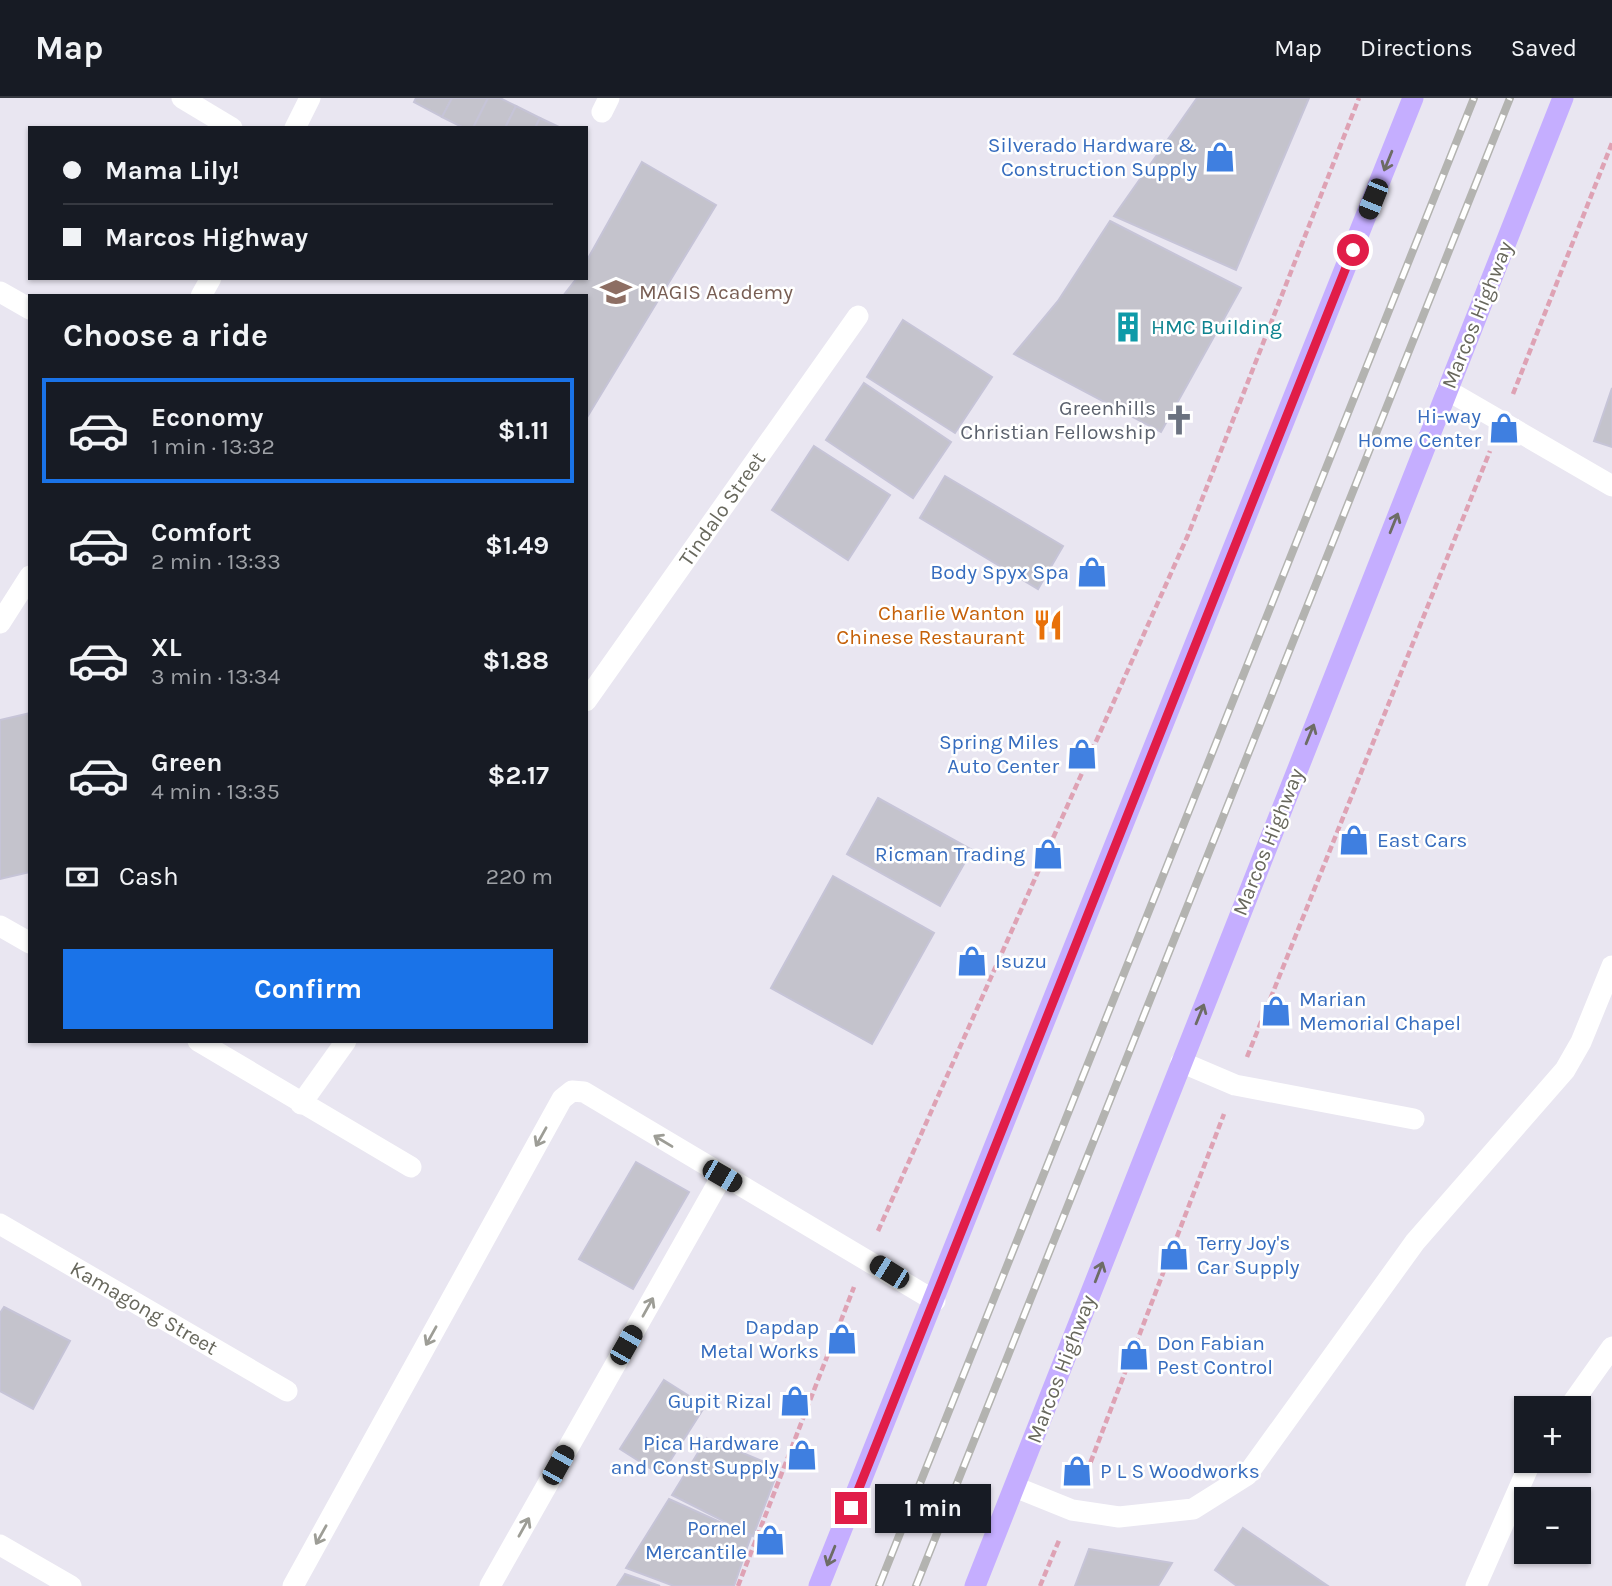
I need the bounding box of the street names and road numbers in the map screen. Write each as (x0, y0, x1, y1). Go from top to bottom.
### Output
street label: Marcos Highway (1437, 238, 1518, 392)
street label: Tindalo Street (674, 447, 770, 571)
street label: Marcos Highway (1228, 765, 1309, 919)
street label: Kamagong Street (66, 1256, 222, 1360)
street label: Marcos Highway (1022, 1291, 1100, 1446)

